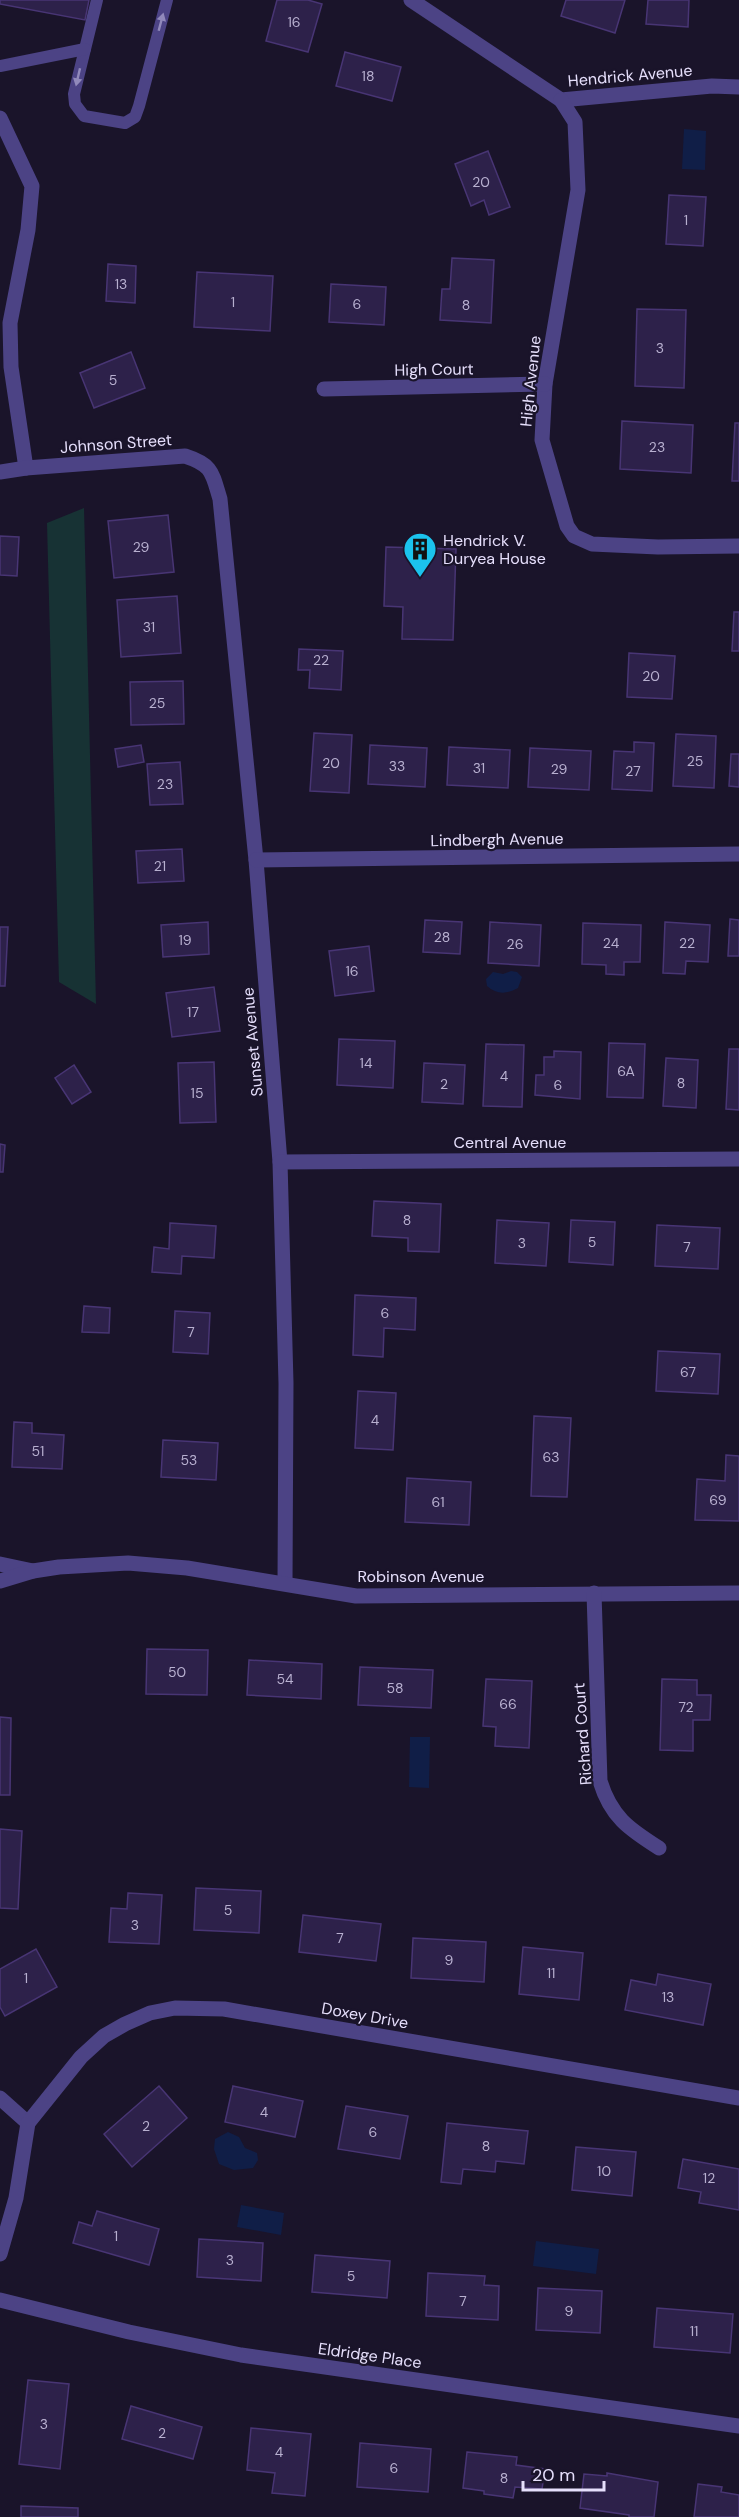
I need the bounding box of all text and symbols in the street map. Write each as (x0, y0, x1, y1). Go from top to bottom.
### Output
one-way arrow (157, 13, 166, 31)
house number: 16 (287, 13, 301, 31)
street label: Hendrick Avenue (567, 60, 693, 91)
house number: 18 (362, 67, 374, 85)
one-way arrow (73, 68, 83, 86)
house number: 20 (472, 173, 490, 191)
house number: 1 (684, 211, 688, 229)
house number: 13 (115, 275, 127, 293)
house number: 1 (231, 293, 235, 311)
house number: 6 (353, 295, 361, 313)
house number: 8 (462, 296, 470, 314)
street label: High Avenue (515, 334, 546, 428)
house number: 3 (656, 339, 664, 357)
street label: High Court (394, 358, 474, 381)
house number: 5 (109, 371, 117, 389)
street label: Johnson Street (59, 429, 173, 458)
house number: 23 (649, 438, 665, 456)
place label: Hendrick V. Duryea House (443, 530, 546, 569)
building icon: Hendrick V. Duryea House (402, 531, 438, 578)
house number: 29 (133, 538, 150, 556)
house number: 31 (143, 618, 155, 636)
house number: 22 (313, 651, 329, 669)
house number: 20 (642, 667, 660, 685)
house number: 25 (149, 694, 165, 712)
house number: 25 (687, 752, 703, 770)
house number: 20 (322, 754, 340, 772)
house number: 33 (389, 757, 405, 775)
house number: 31 (473, 759, 485, 777)
house number: 29 (551, 760, 568, 778)
house number: 27 (625, 762, 641, 780)
house number: 23 (157, 775, 173, 793)
street label: Lindbergh Avenue (430, 828, 564, 851)
house number: 21 (154, 857, 166, 875)
house number: 28 (434, 928, 450, 946)
house number: 19 (178, 931, 192, 949)
house number: 24 (603, 934, 620, 952)
house number: 22 (679, 934, 695, 952)
house number: 26 (507, 935, 523, 953)
house number: 16 (345, 962, 359, 980)
street label: Sunset Avenue (237, 987, 268, 1097)
house number: 17 (187, 1003, 199, 1021)
house number: 14 (360, 1054, 373, 1072)
house number: 6A (617, 1062, 635, 1080)
house number: 4 (500, 1067, 509, 1085)
house number: 8 (677, 1074, 685, 1092)
house number: 2 (440, 1075, 448, 1093)
house number: 6 (554, 1076, 562, 1094)
house number: 15 (191, 1084, 203, 1102)
street label: Central Avenue (454, 1132, 566, 1153)
house number: 8 (403, 1211, 411, 1229)
house number: 5 (588, 1233, 596, 1251)
house number: 3 (518, 1234, 526, 1252)
house number: 7 (683, 1238, 691, 1256)
house number: 6 (381, 1304, 389, 1322)
house number: 7 (187, 1323, 195, 1341)
house number: 67 (680, 1363, 696, 1381)
house number: 4 (371, 1411, 380, 1429)
house number: 51 (32, 1442, 44, 1460)
house number: 63 (542, 1448, 560, 1466)
house number: 53 (181, 1451, 197, 1469)
house number: 69 (709, 1491, 727, 1509)
house number: 61 (431, 1493, 445, 1511)
street label: Robinson Avenue (358, 1566, 484, 1587)
house number: 50 (168, 1663, 186, 1681)
house number: 54 (276, 1670, 294, 1688)
house number: 58 (386, 1679, 404, 1697)
street label: Richard Court (568, 1682, 597, 1786)
house number: 66 (499, 1695, 517, 1713)
house number: 72 (678, 1698, 694, 1716)
house number: 5 (224, 1901, 232, 1919)
house number: 3 (131, 1916, 139, 1934)
house number: 7 (336, 1929, 344, 1947)
house number: 9 (445, 1951, 454, 1969)
house number: 11 (547, 1964, 555, 1982)
house number: 1 (24, 1969, 28, 1987)
house number: 13 (662, 1988, 674, 2006)
street label: Doxey Drive (320, 1998, 410, 2033)
house number: 4 (260, 2103, 269, 2121)
house number: 2 (142, 2117, 150, 2135)
house number: 6 (369, 2123, 377, 2141)
house number: 8 (482, 2137, 490, 2155)
house number: 10 (597, 2162, 611, 2180)
house number: 12 (703, 2169, 715, 2187)
house number: 1 (114, 2227, 118, 2245)
house number: 3 (226, 2251, 234, 2269)
house number: 5 (347, 2267, 355, 2285)
house number: 7 (459, 2292, 467, 2310)
house number: 9 (565, 2302, 574, 2320)
house number: 11 (690, 2322, 698, 2340)
street label: Eldridge Place (317, 2338, 423, 2373)
house number: 3 (40, 2415, 48, 2433)
house number: 2 (158, 2424, 166, 2442)
house number: 4 (275, 2443, 284, 2461)
scale bar (523, 2454, 604, 2492)
house number: 6 (390, 2459, 398, 2477)
text: 20 m (532, 2463, 575, 2487)
house number: 8 (500, 2469, 508, 2487)

